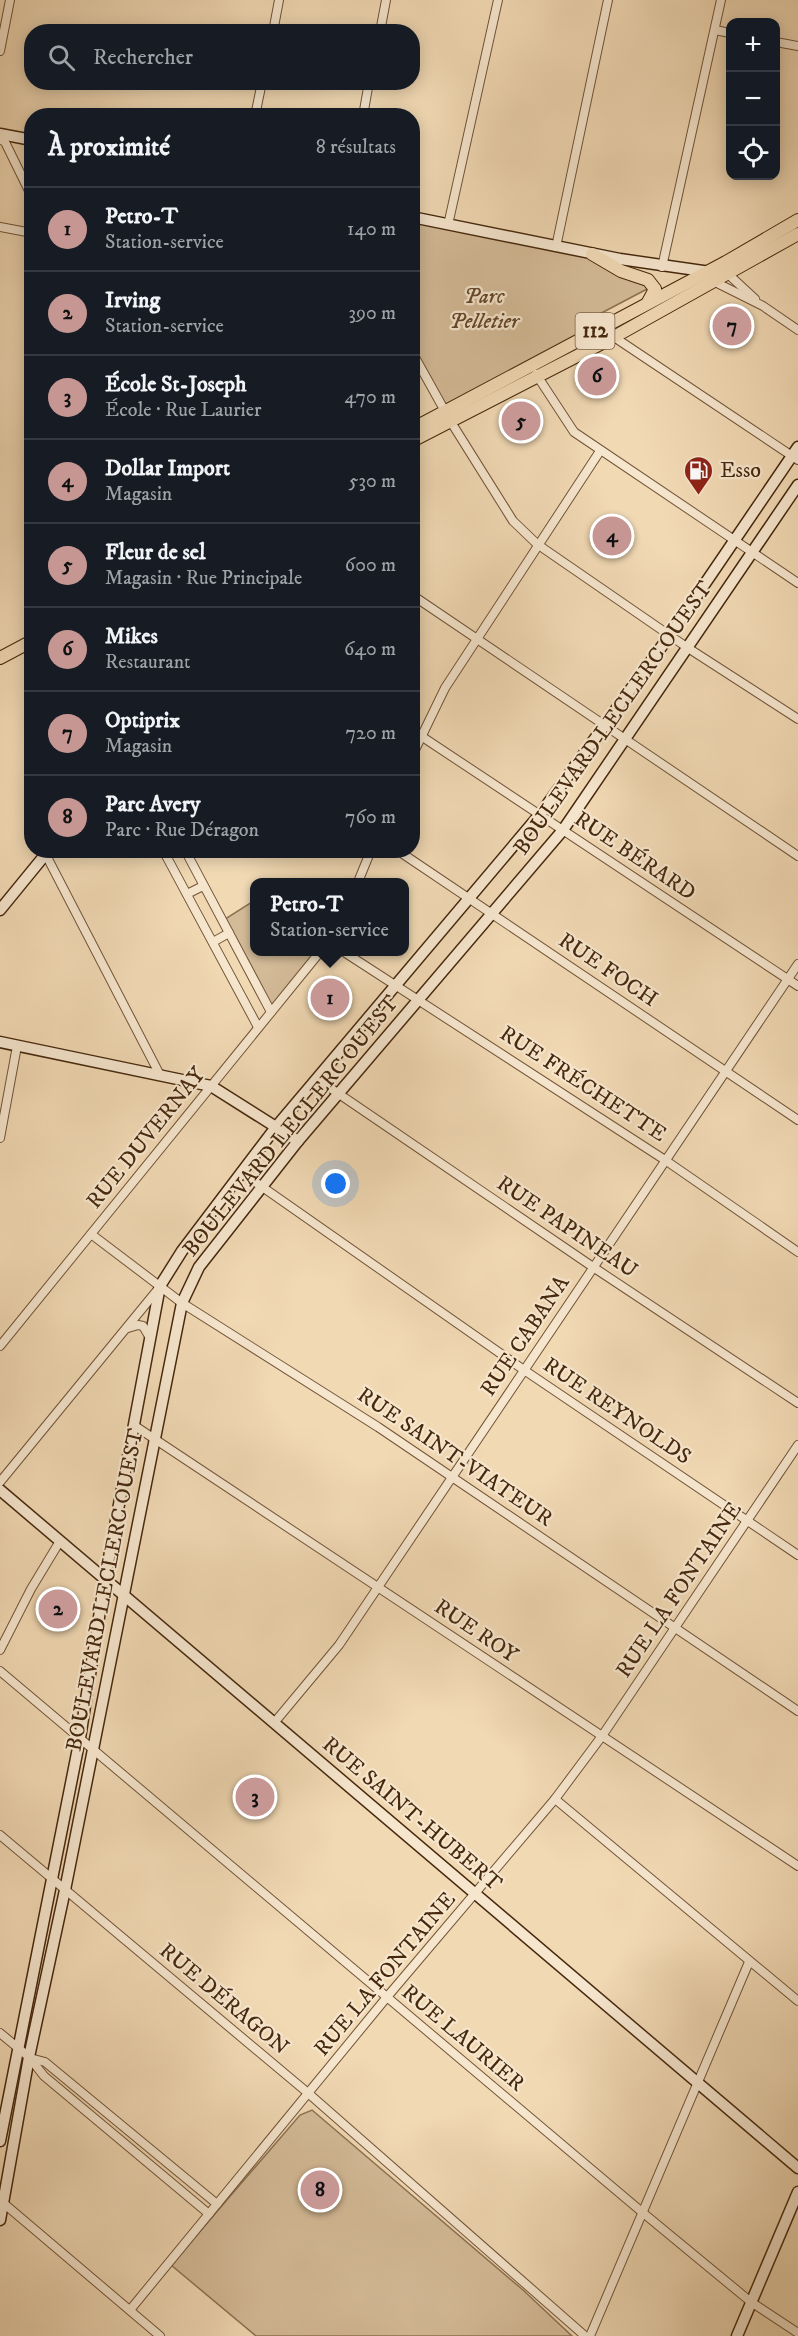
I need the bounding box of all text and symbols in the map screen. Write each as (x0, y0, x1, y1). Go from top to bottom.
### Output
map controls (726, 18, 780, 180)
button: + (726, 18, 780, 72)
search box (24, 24, 420, 90)
icon: search (45, 41, 78, 74)
text: Rechercher (93, 44, 193, 71)
button: − (726, 72, 780, 126)
button: locate (726, 126, 780, 180)
text: À proximité (48, 131, 170, 164)
text: 8 résultats (316, 135, 396, 160)
text: Petro-T (105, 203, 178, 230)
text: 1 (64, 217, 71, 242)
text: 140 m (347, 217, 396, 242)
text: Station-service (105, 230, 224, 255)
park label: Parc Pelletier (449, 283, 521, 335)
text: Irving (105, 287, 160, 314)
text: 2 (63, 301, 72, 326)
text: 390 m (348, 301, 396, 326)
pin: 7 (712, 304, 752, 348)
road number: 112 (576, 313, 614, 349)
text: Station-service (105, 314, 224, 339)
pin: 6 (578, 354, 616, 398)
text: École St-Joseph (105, 371, 247, 398)
text: 3 (64, 385, 71, 410)
text: 470 m (345, 385, 396, 410)
text: École · Rue Laurier (105, 398, 261, 423)
pin: 5 (502, 398, 540, 444)
fuel station icon: Esso (683, 454, 715, 496)
text: Dollar Import (105, 455, 230, 482)
place label: Esso (720, 457, 761, 484)
text: 4 (62, 469, 73, 494)
text: 530 m (349, 469, 396, 494)
text: Magasin (105, 482, 172, 507)
pin: 4 (592, 514, 632, 558)
text: Fleur de sel (105, 539, 206, 566)
text: 5 (63, 553, 72, 578)
text: 600 m (345, 553, 396, 578)
text: Magasin · Rue Principale (105, 566, 302, 591)
street label: BOULEVARD LECLERC OUEST (508, 576, 718, 860)
text: Mikes (105, 623, 158, 650)
text: 6 (62, 637, 73, 662)
text: 640 m (344, 637, 396, 662)
text: Restaurant (105, 650, 190, 675)
text: Optiprix (105, 707, 180, 734)
text: 7 (62, 721, 73, 746)
text: 720 m (346, 721, 396, 746)
text: Magasin (105, 734, 172, 759)
text: Parc Avery (105, 791, 200, 818)
text: 8 (62, 805, 73, 830)
text: 760 m (345, 805, 396, 830)
street label: RUE BÉRARD (569, 805, 701, 907)
text: Parc · Rue Déragon (105, 818, 259, 843)
popup (250, 878, 409, 956)
text: Petro-T (270, 891, 343, 918)
text: Station-service (270, 918, 389, 943)
street label: RUE FOCH (553, 927, 663, 1013)
pin: 1 (310, 976, 350, 1020)
street label: BOULEVARD LECLERC OUEST (177, 990, 405, 1262)
street label: RUE FRÉCHETTE (495, 1020, 671, 1148)
street label: RUE DUVERNAY (81, 1061, 212, 1214)
your location (321, 1169, 350, 1198)
street label: RUE PAPINEAU (492, 1170, 642, 1284)
street label: RUE CABANA (475, 1270, 576, 1401)
street label: RUE REYNOLDS (538, 1351, 696, 1471)
street label: RUE SAINT-VIATEUR (352, 1381, 558, 1533)
street label: BOULEVARD LECLERC OUEST (60, 1426, 150, 1754)
street label: RUE LA FONTAINE (610, 1497, 748, 1683)
pin: 2 (38, 1586, 78, 1632)
street label: RUE ROY (429, 1593, 524, 1669)
street label: RUE SAINT-HUBERT (317, 1731, 508, 1897)
pin: 3 (236, 1774, 274, 1820)
street label: RUE LA FONTAINE (308, 1886, 462, 2062)
street label: RUE DÉRAGON (154, 1937, 294, 2061)
street label: RUE LAURIER (396, 1979, 530, 2098)
pin: 8 (300, 2168, 340, 2212)

